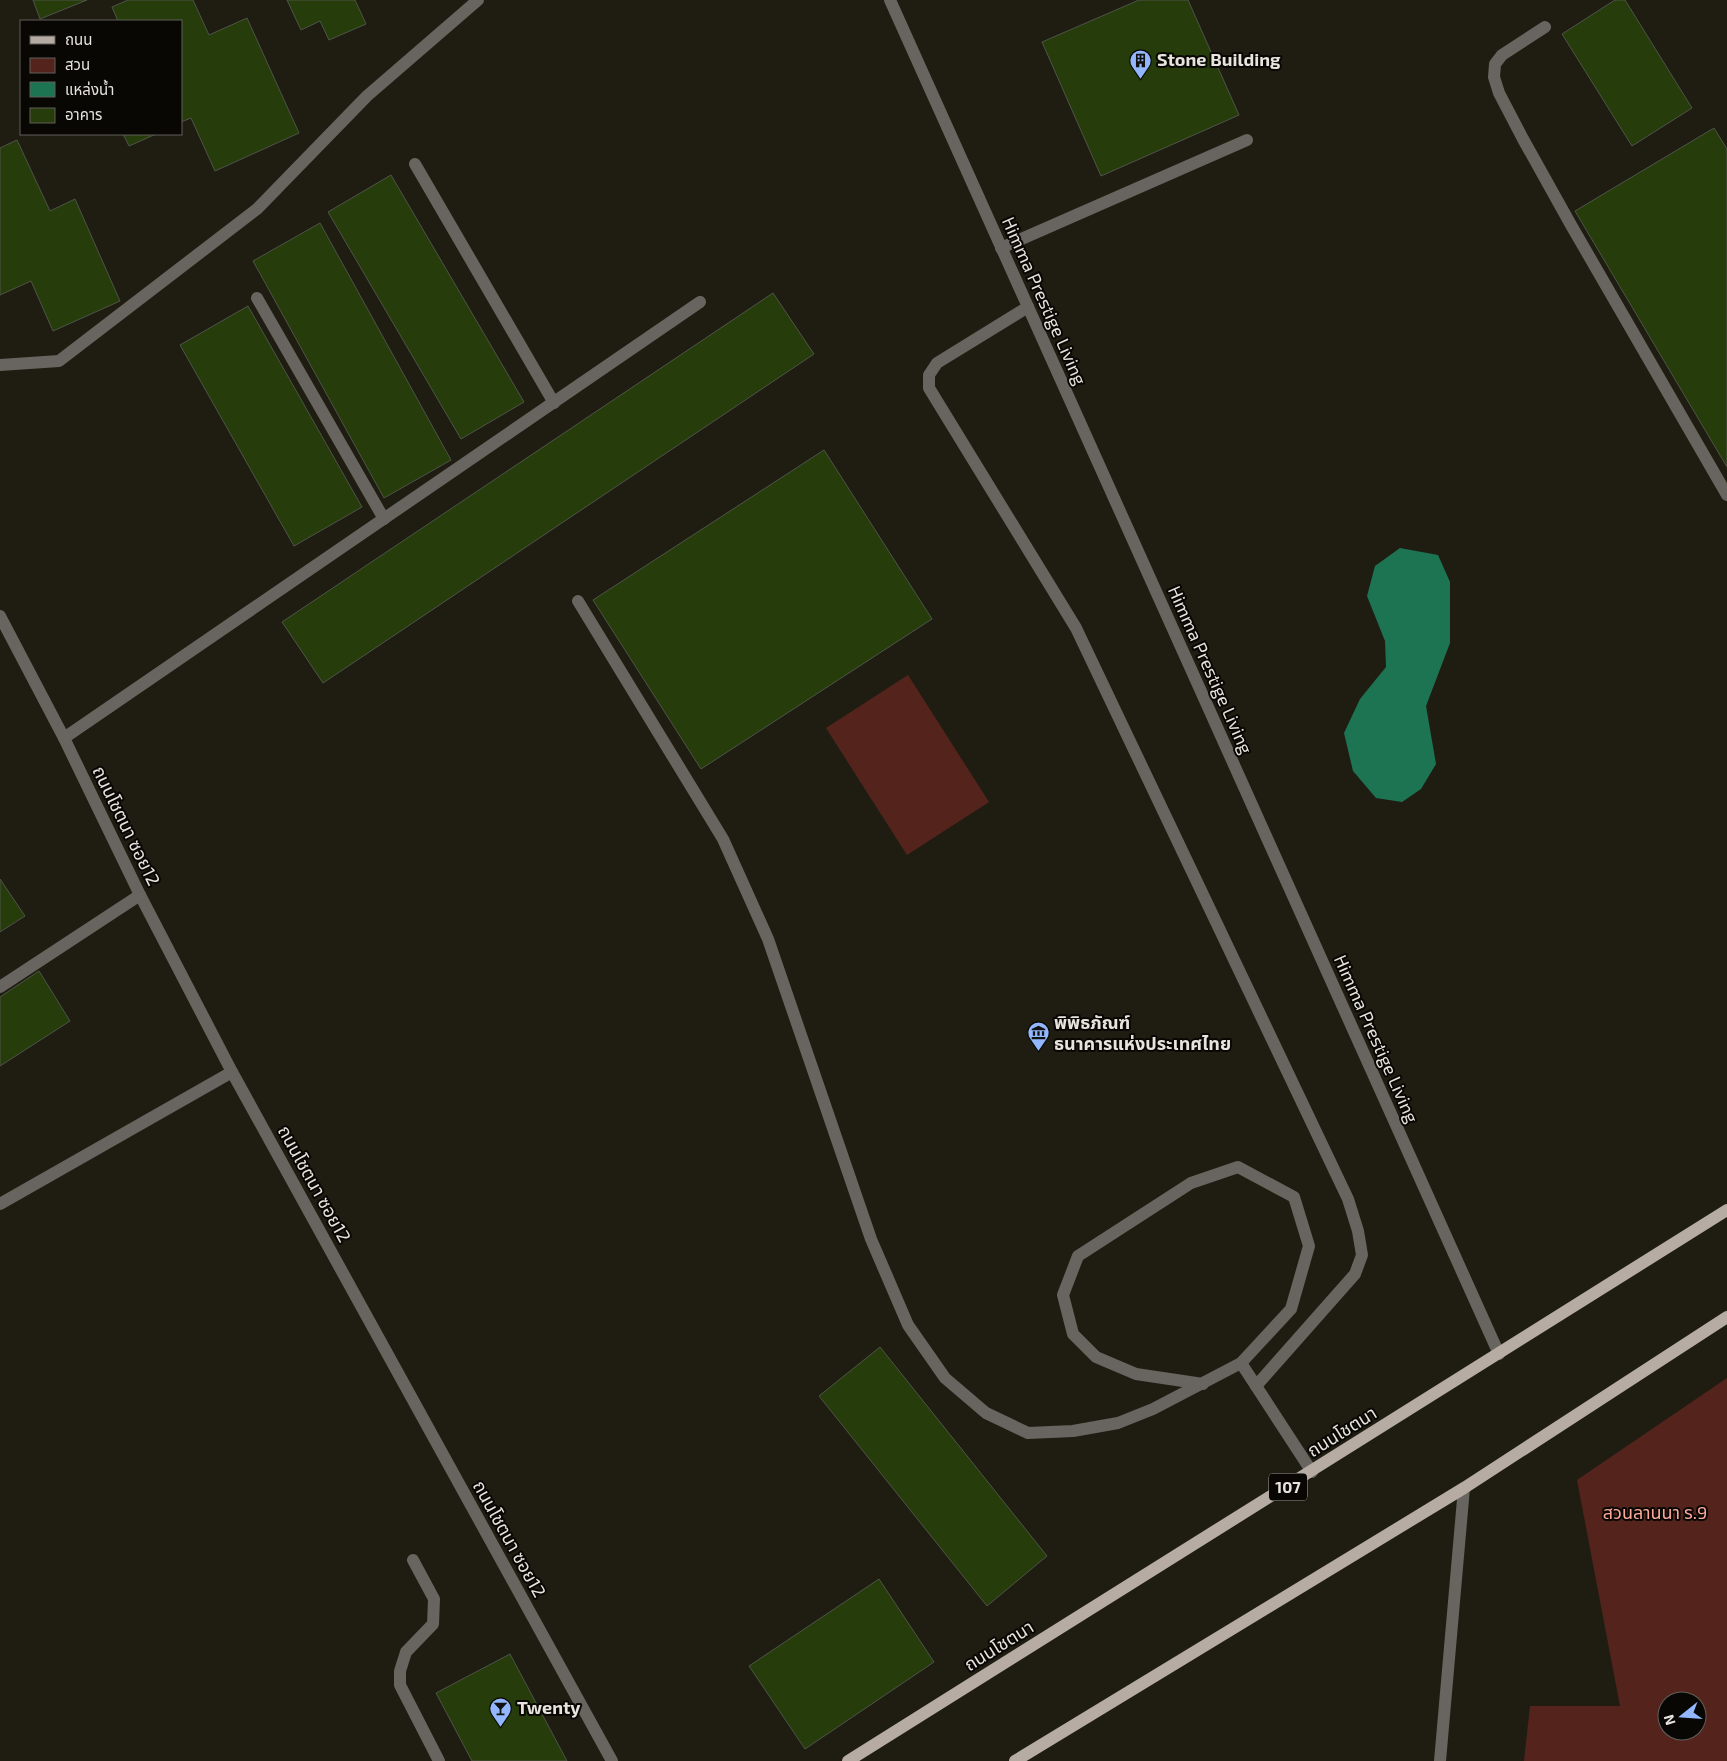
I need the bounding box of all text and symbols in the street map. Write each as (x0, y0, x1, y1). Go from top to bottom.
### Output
legend (20, 20, 182, 135)
text: ถนน (65, 30, 92, 48)
building icon: Stone Building (1129, 48, 1153, 79)
place label: Stone Building (1157, 48, 1281, 70)
text: สวน (65, 55, 90, 73)
text: แหล่งน้ำ (65, 79, 114, 98)
text: อาคาร (65, 105, 102, 123)
street label: Himma Prestige Living (998, 213, 1092, 388)
street label: Himma Prestige Living (1164, 582, 1258, 757)
street label: ถนนโชตนา ซอย12 (88, 762, 165, 889)
street label: Himma Prestige Living (1330, 951, 1424, 1126)
place label: พิพิธภัณฑ์ ธนาคารแห่งประเทศไทย (1054, 1011, 1231, 1054)
museum icon: พิพิธภัณฑ์ ธนาคารแห่งประเทศไทย (1026, 1021, 1050, 1052)
street label: ถนนโชตนา ซอย12 (274, 1121, 356, 1246)
street label: ถนนโชตนา (1303, 1401, 1380, 1461)
road number: 107 (1269, 1474, 1307, 1500)
street label: ถนนโชตนา ซอย12 (469, 1476, 551, 1601)
park label: สวนลานนา ร.9 (1603, 1501, 1707, 1523)
street label: ถนนโชตนา (960, 1615, 1037, 1675)
north arrow (1657, 1691, 1707, 1741)
bar icon: Twenty (489, 1696, 513, 1727)
place label: Twenty (517, 1696, 581, 1718)
text: N (1659, 1713, 1679, 1727)

